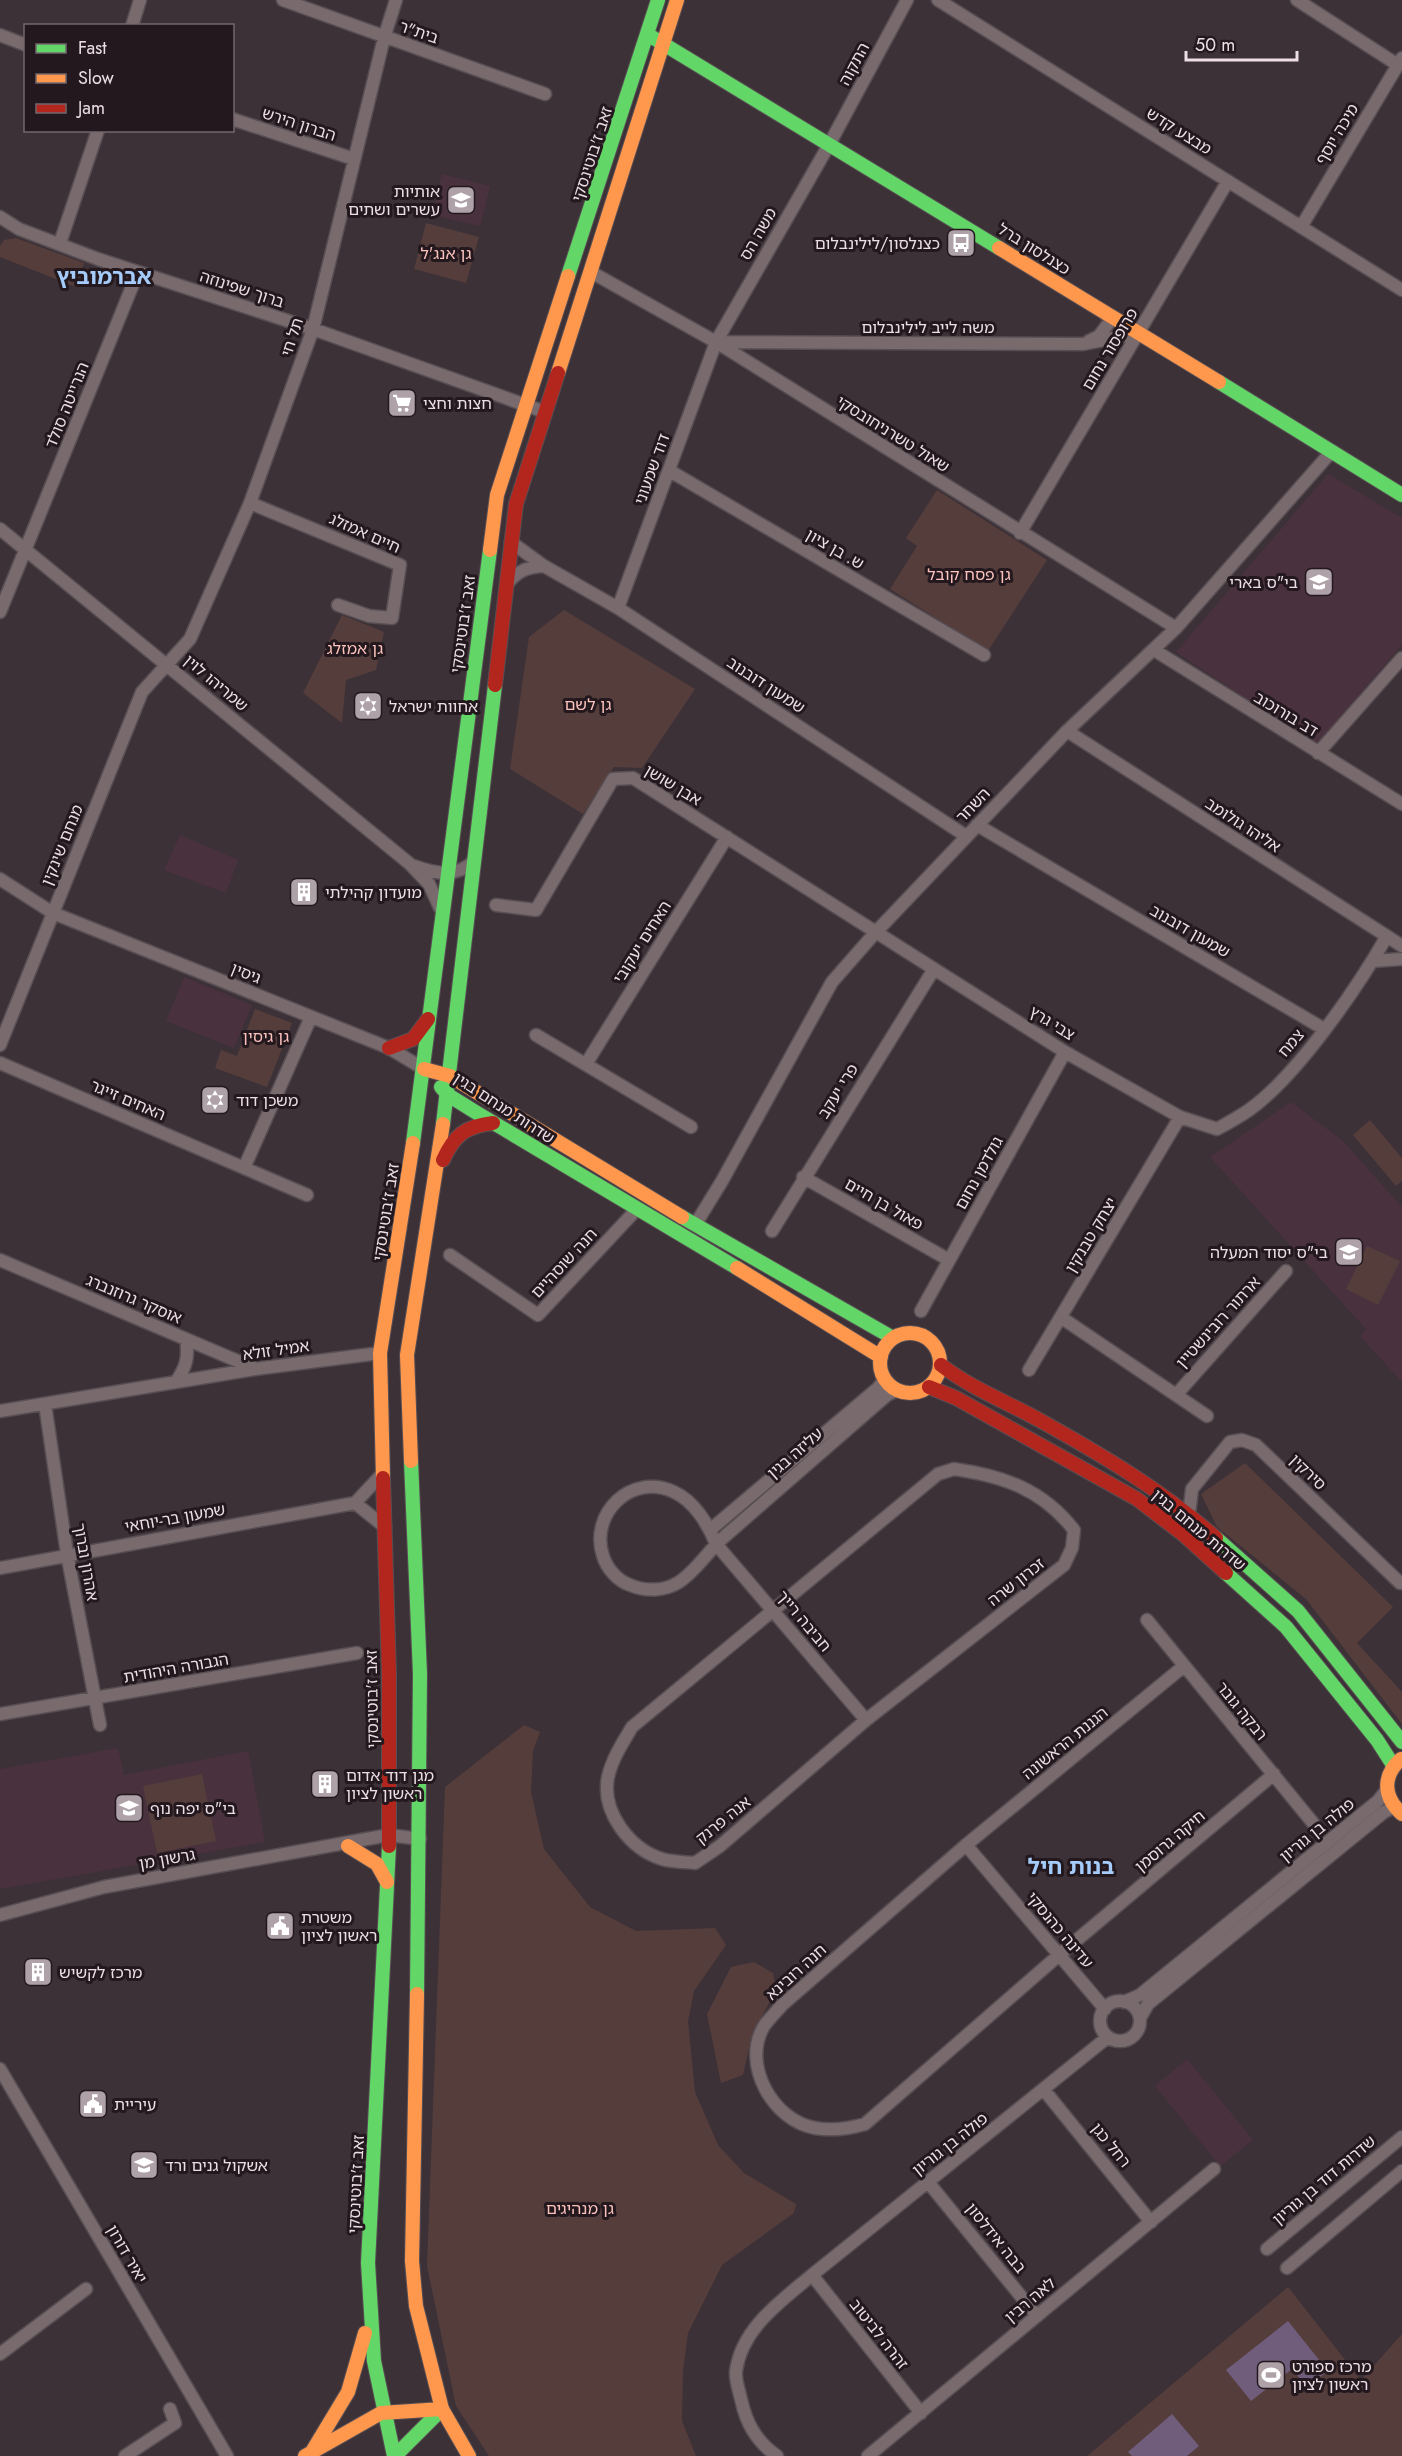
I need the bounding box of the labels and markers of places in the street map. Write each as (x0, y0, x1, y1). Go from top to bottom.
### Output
place label: אותיות עשרים ושתים (348, 180, 440, 221)
school or university icon: אותיות עשרים ושתים (445, 184, 477, 216)
bus stop icon: כצנלסון/לילינבלום (945, 227, 977, 259)
place label: כצנלסון/לילינבלום (815, 232, 940, 255)
supermarket icon: חצות וחצי (386, 387, 418, 419)
place label: חצות וחצי (423, 392, 492, 415)
school or university icon: בי"ס בארי (1303, 566, 1335, 598)
place label: בי"ס בארי (1229, 571, 1298, 594)
synagogue icon: אחוות ישראל (352, 690, 384, 722)
place label: אחוות ישראל (389, 695, 478, 718)
building icon: מועדון קהילתי (288, 876, 320, 908)
place label: מועדון קהילתי (325, 881, 422, 904)
synagogue icon: משכן דוד (199, 1084, 231, 1116)
place label: משכן דוד (236, 1089, 298, 1112)
school or university icon: בי"ס יסוד המעלה (1333, 1236, 1365, 1268)
place label: בי"ס יסוד המעלה (1210, 1241, 1328, 1264)
place label: מגן דוד אדום ראשון לציון (346, 1764, 434, 1805)
building icon: מגן דוד אדום ראשון לציון (309, 1768, 341, 1800)
school or university icon: בי"ס יפה נוף (113, 1792, 145, 1824)
place label: בי"ס יפה נוף (150, 1797, 236, 1820)
place label: משטרת ראשון לציון (301, 1906, 377, 1947)
public building icon: משטרת ראשון לציון (264, 1910, 296, 1942)
building icon: מרכז לקשיש (22, 1956, 54, 1988)
place label: מרכז לקשיש (59, 1961, 142, 1984)
public building icon: עיריית (77, 2088, 109, 2120)
place label: עיריית (114, 2093, 156, 2116)
school or university icon: אשקול גנים ורד (128, 2149, 160, 2181)
place label: אשקול גנים ורד (165, 2154, 268, 2177)
place label: מרכז ספורט ראשון לציון (1292, 2355, 1371, 2396)
sports icon: מרכז ספורט ראשון לציון (1255, 2359, 1287, 2391)

